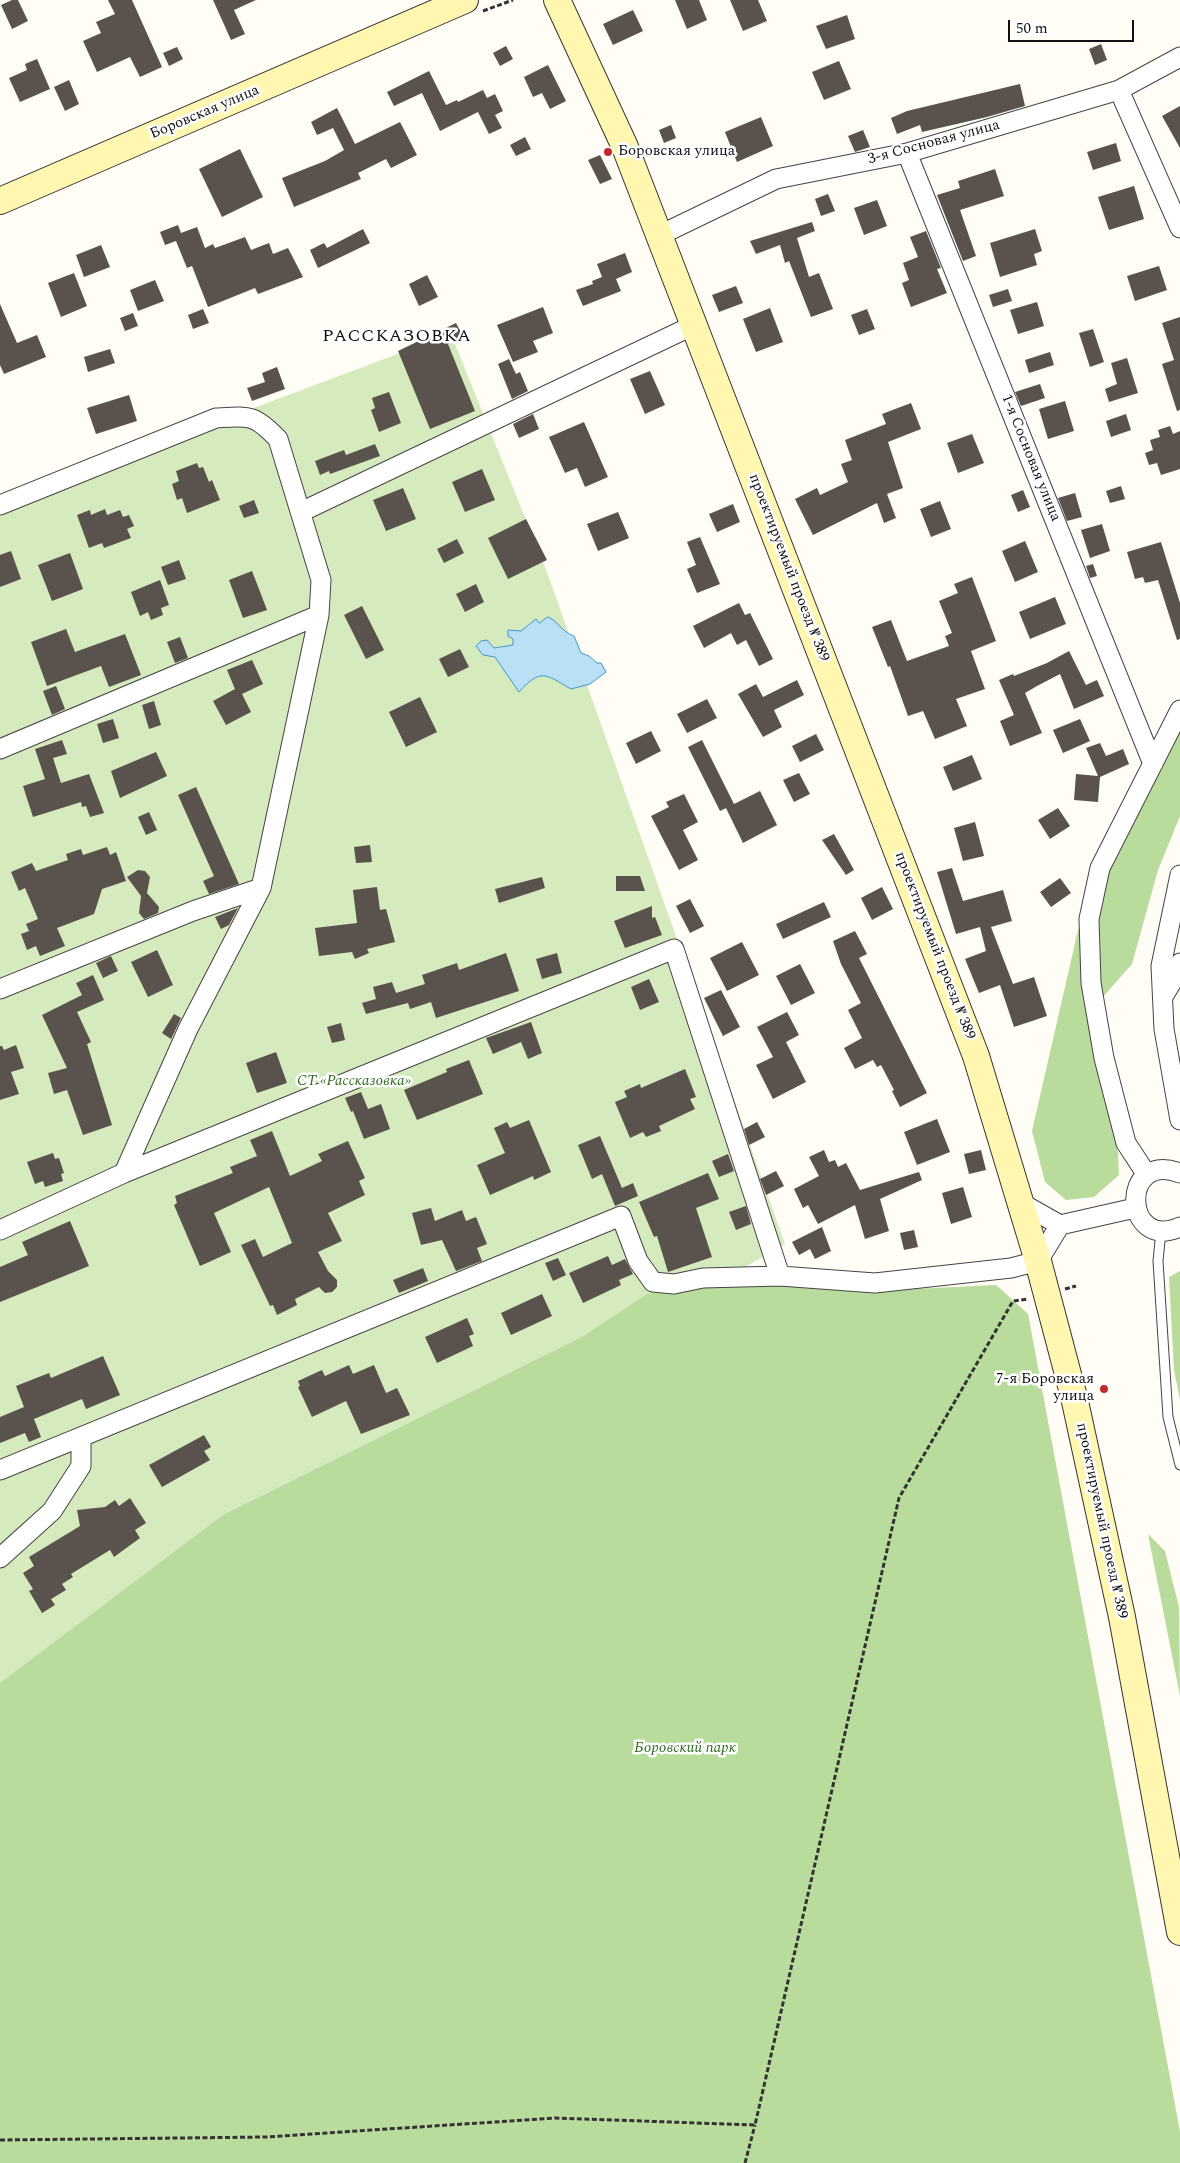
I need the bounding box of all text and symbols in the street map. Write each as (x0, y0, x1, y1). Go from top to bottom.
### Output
scale bar (1010, 10, 1136, 42)
text: 50 m (1016, 17, 1048, 40)
street label: Боровская улица (148, 82, 262, 144)
street label: 3-я Сосновая улица (866, 117, 1002, 169)
place label: Боровская улица (618, 143, 735, 161)
marker: Боровская улица (602, 146, 614, 158)
district label: РАССКАЗОВКА (321, 326, 473, 348)
street label: 1-я Сосновая улица (996, 392, 1064, 524)
street label: проектируемый проезд № 389 (744, 471, 832, 665)
street label: проектируемый проезд № 389 (890, 849, 978, 1043)
park label: СТ «Рассказовка» (297, 1073, 411, 1091)
place label: 7-я Боровская улица (996, 1371, 1094, 1406)
marker: 7-я Боровская улица (1098, 1383, 1110, 1395)
street label: проектируемый проезд № 389 (1071, 1421, 1131, 1621)
park label: Боровский парк (634, 1740, 736, 1758)

